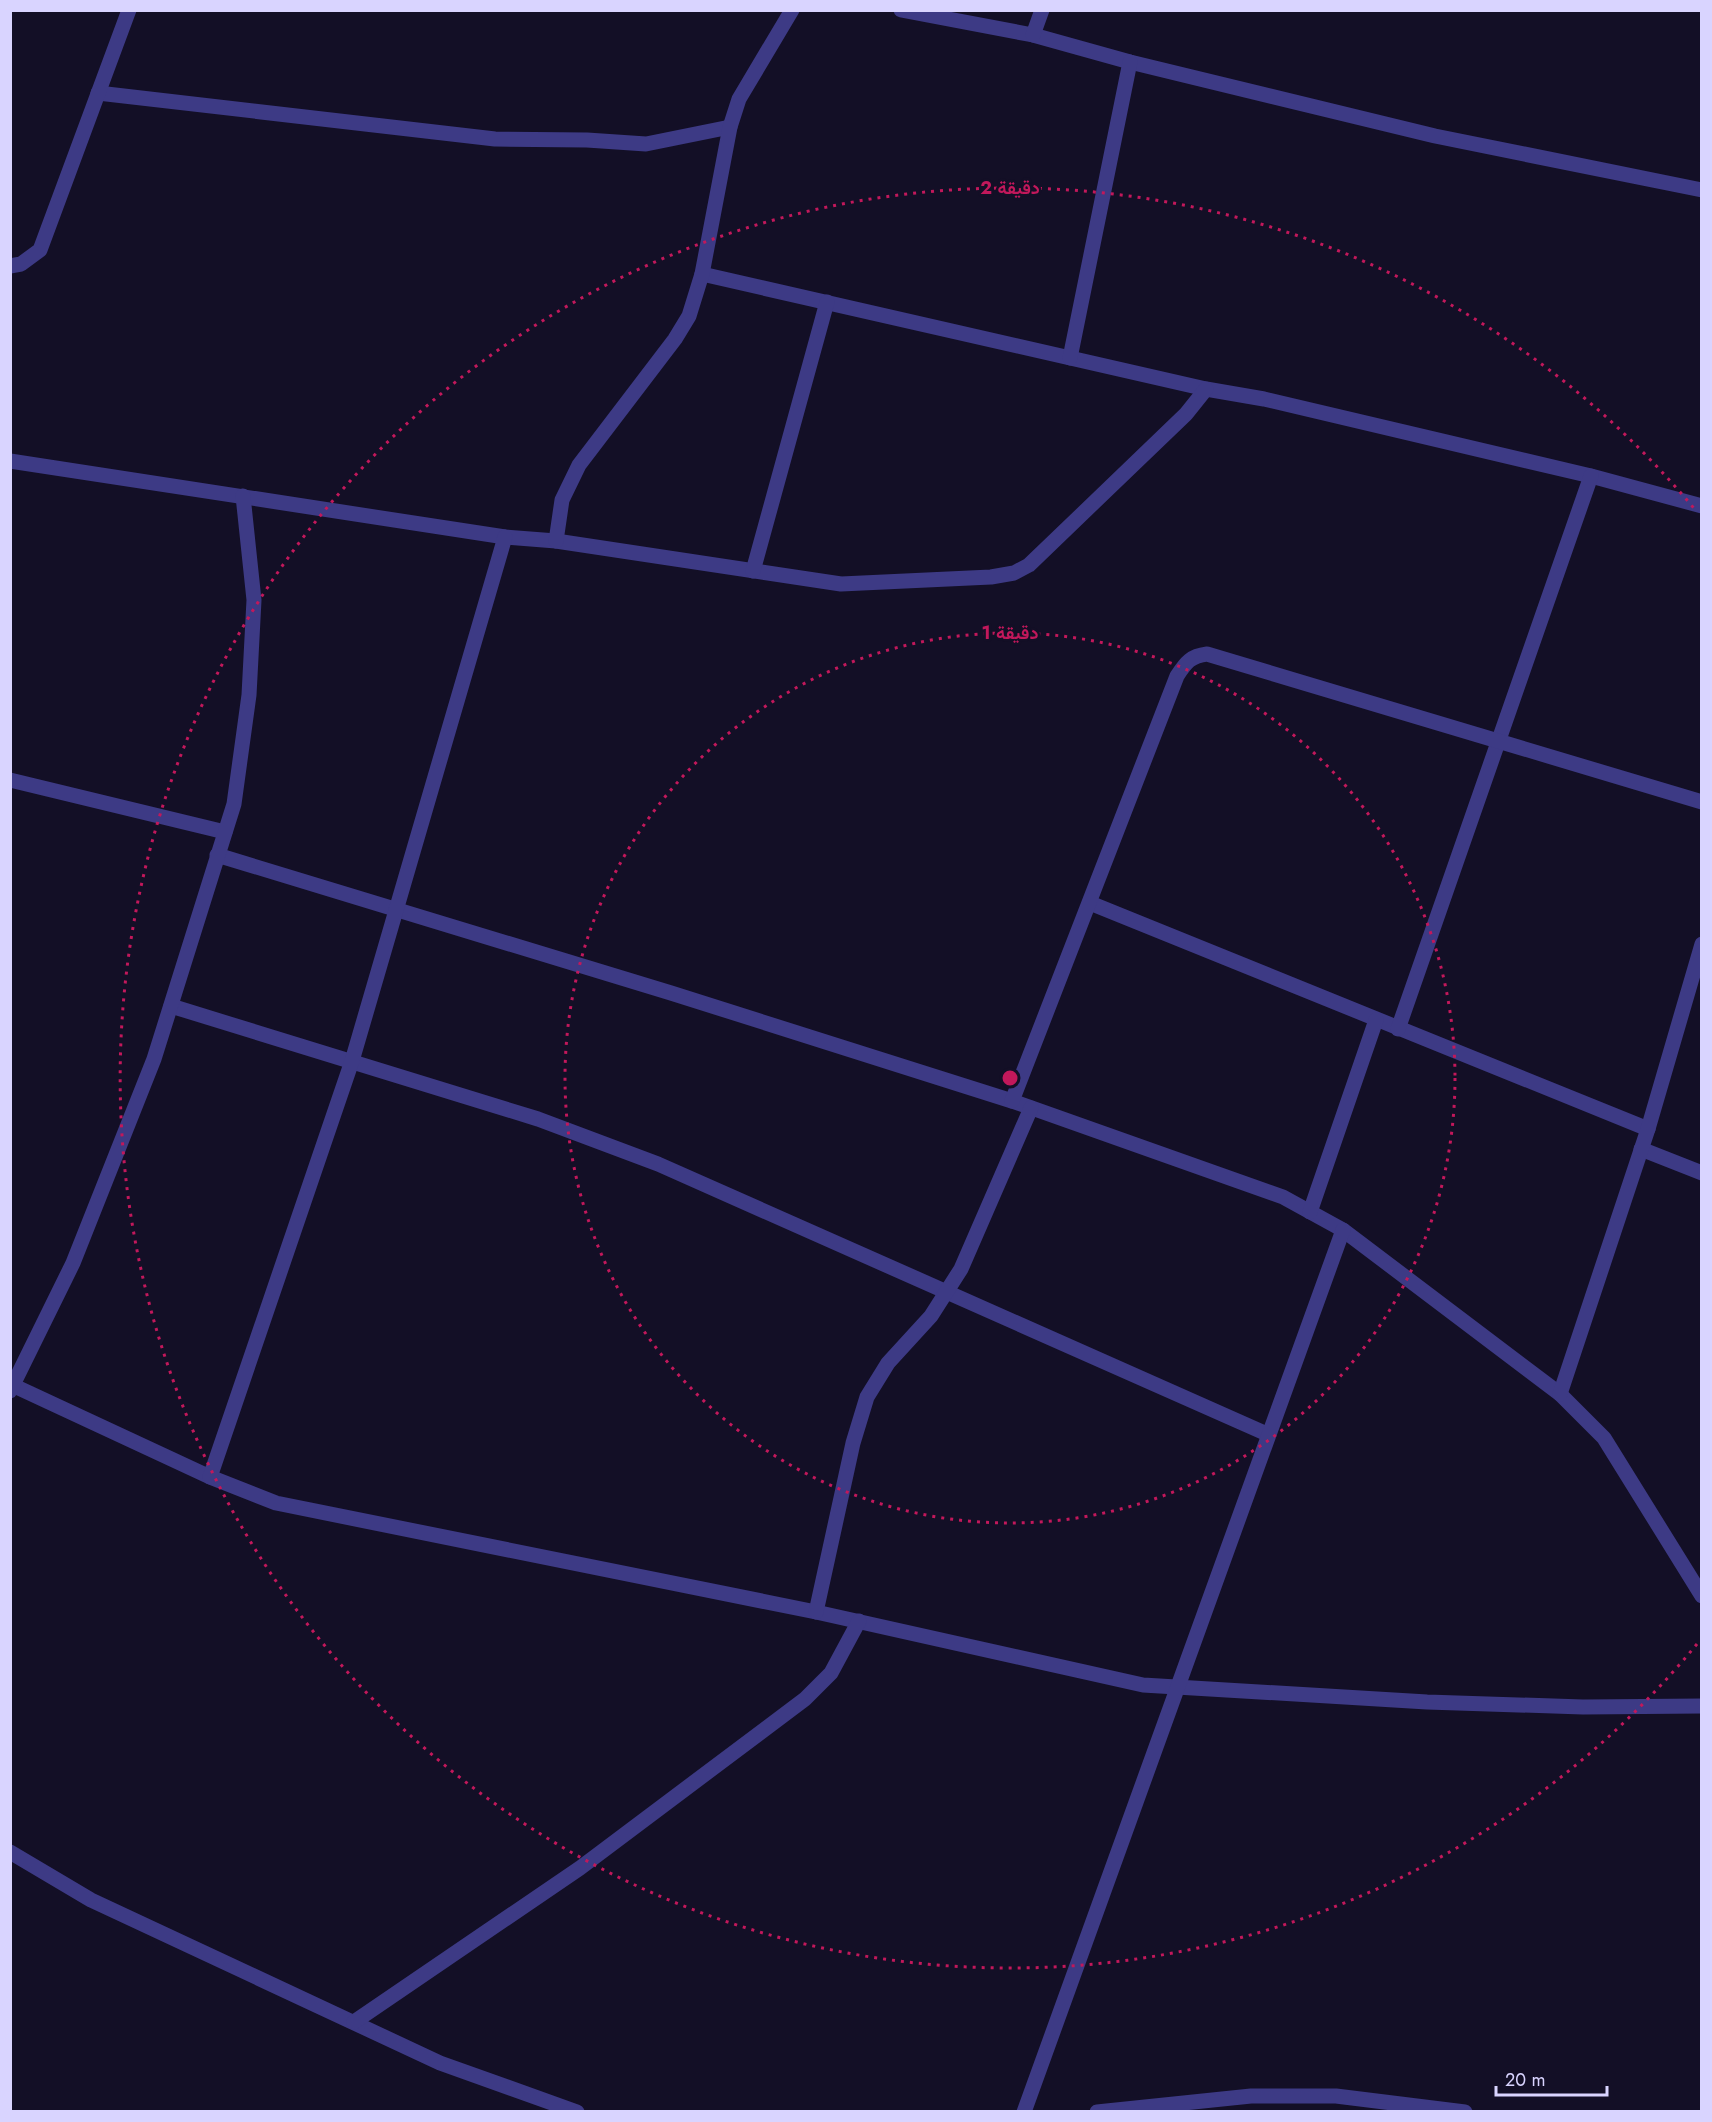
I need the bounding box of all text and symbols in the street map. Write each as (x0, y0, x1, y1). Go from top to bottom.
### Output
text: 2 دقيقة (980, 175, 1040, 201)
text: 1 دقيقة (981, 620, 1039, 646)
centre of rings (1000, 1068, 1020, 1088)
scale bar (1496, 2059, 1607, 2097)
text: 20 m (1505, 2067, 1545, 2093)

